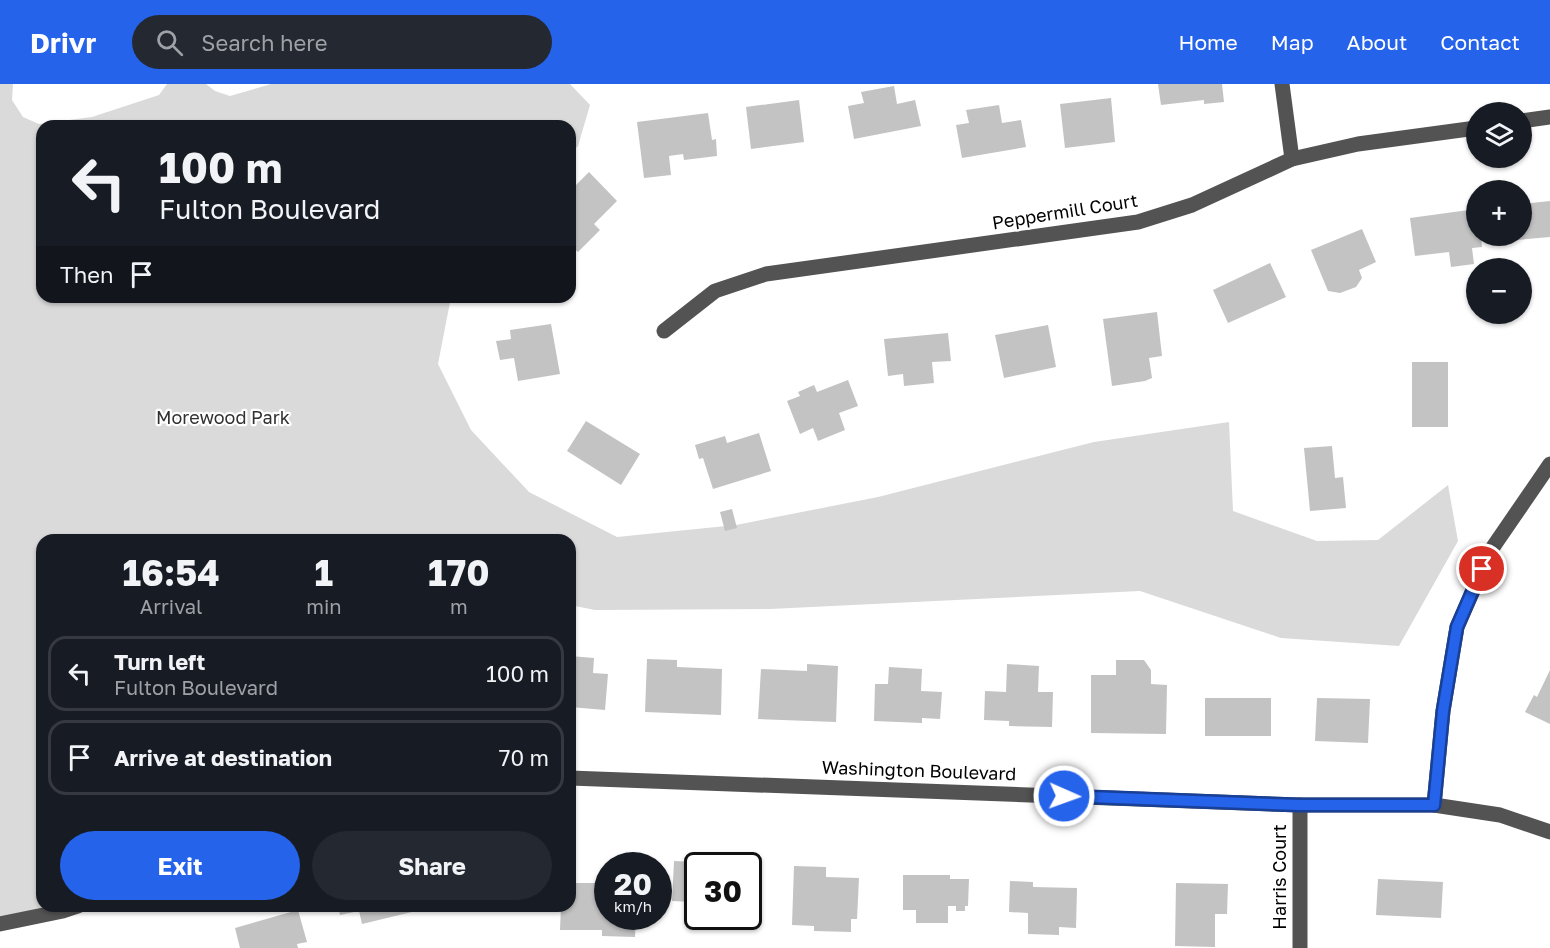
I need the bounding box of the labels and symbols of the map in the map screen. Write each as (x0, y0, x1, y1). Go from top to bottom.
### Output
street label: Peppermill Court (991, 189, 1139, 233)
park label: Morewood Park (156, 406, 290, 428)
pin (1456, 543, 1507, 594)
street label: Washington Boulevard (821, 756, 1017, 784)
position arrow (1032, 764, 1096, 828)
street label: Harris Court (1268, 824, 1290, 930)
speed limit sign: 30 (684, 852, 762, 930)

